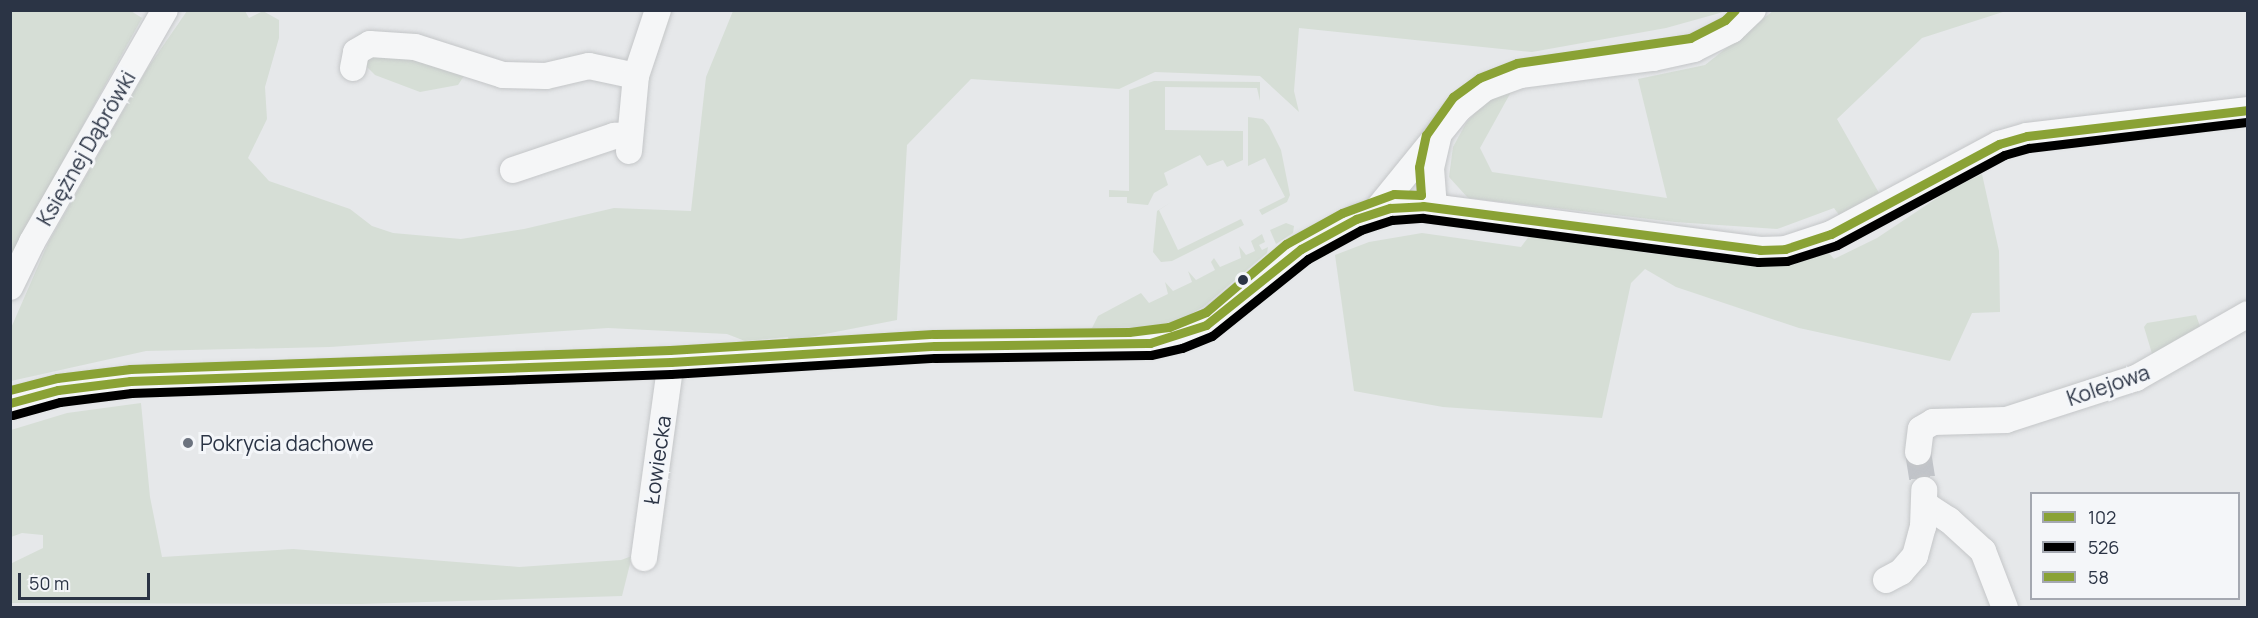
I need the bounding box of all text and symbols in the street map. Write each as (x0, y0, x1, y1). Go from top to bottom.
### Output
street label: Księżnej Dąbrówki (31, 66, 141, 230)
unlabelled marker (1237, 274, 1249, 286)
street label: Kolejowa (2063, 359, 2153, 411)
street label: Łowiecka (638, 414, 676, 506)
place label: Pokrycia dachowe (200, 430, 374, 456)
marker: Pokrycia dachowe (181, 436, 195, 450)
legend (2030, 492, 2240, 600)
text: 102 (2088, 505, 2116, 529)
text: 526 (2088, 535, 2119, 559)
scale bar (21, 561, 153, 599)
text: 58 (2088, 565, 2109, 589)
text: 50 m (29, 571, 69, 595)

